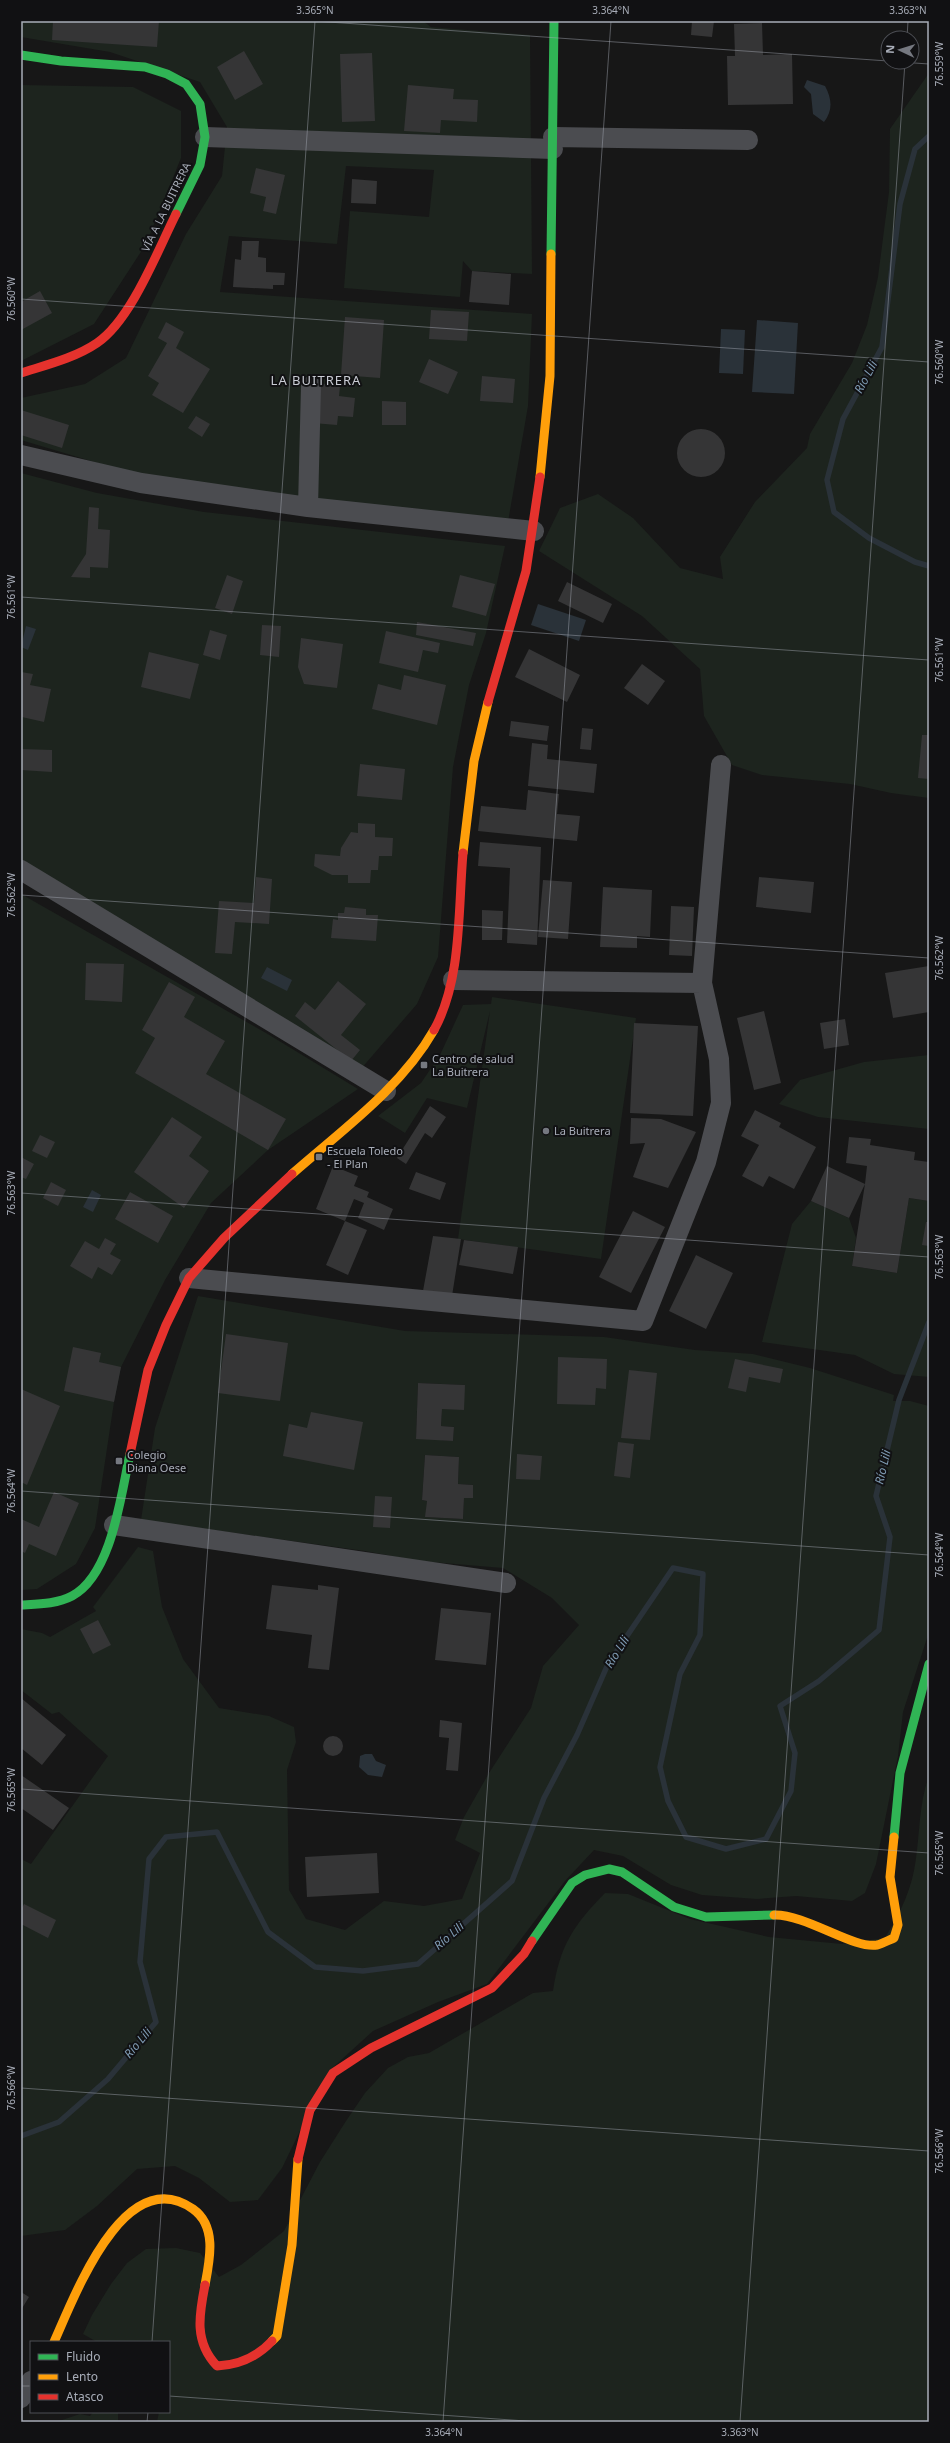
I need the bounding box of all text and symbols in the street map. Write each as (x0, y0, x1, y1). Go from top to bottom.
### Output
text: 3.365°N (296, 3, 334, 17)
text: 3.364°N (592, 3, 630, 17)
text: 3.363°N (889, 3, 927, 17)
north arrow (880, 30, 920, 70)
text: 76.559°W (932, 41, 946, 86)
text: N (882, 44, 897, 54)
street label: VÍA A LA BUITRERA (137, 159, 194, 254)
text: 76.560°W (4, 276, 18, 321)
text: 76.560°W (932, 339, 946, 384)
water label: Río Lili (850, 357, 882, 396)
district label: LA BUITRERA (271, 371, 361, 389)
text: 76.561°W (4, 574, 18, 619)
text: 76.561°W (932, 637, 946, 682)
text: 76.562°W (4, 872, 18, 917)
text: 76.562°W (932, 935, 946, 980)
place label: Centro de salud La Buitrera (432, 1051, 513, 1079)
marker: Centro de salud La Buitrera (419, 1060, 429, 1070)
place label: La Buitrera (554, 1123, 611, 1138)
marker: La Buitrera (541, 1126, 551, 1136)
place label: Escuela Toledo - El Plan (327, 1143, 403, 1171)
marker: Escuela Toledo - El Plan (314, 1152, 324, 1162)
text: 76.563°W (4, 1170, 18, 1215)
text: 76.563°W (932, 1234, 946, 1279)
place label: Colegio Diana Oese (127, 1447, 186, 1475)
water label: Río Lili (870, 1447, 895, 1486)
marker: Colegio Diana Oese (114, 1456, 124, 1466)
text: 76.564°W (4, 1468, 18, 1513)
text: 76.564°W (932, 1532, 946, 1577)
water label: Río Lili (600, 1632, 634, 1671)
text: 76.565°W (4, 1767, 18, 1812)
text: 76.565°W (932, 1830, 946, 1875)
water label: Río Lili (430, 1917, 468, 1953)
water label: Río Lili (120, 2023, 156, 2062)
text: 76.566°W (4, 2065, 18, 2110)
text: 76.566°W (932, 2128, 946, 2173)
legend (30, 2341, 170, 2413)
text: Fluido (66, 2348, 100, 2365)
text: Lento (66, 2368, 98, 2385)
text: Atasco (66, 2388, 104, 2405)
text: 3.364°N (425, 2425, 463, 2439)
text: 3.363°N (721, 2425, 759, 2439)

